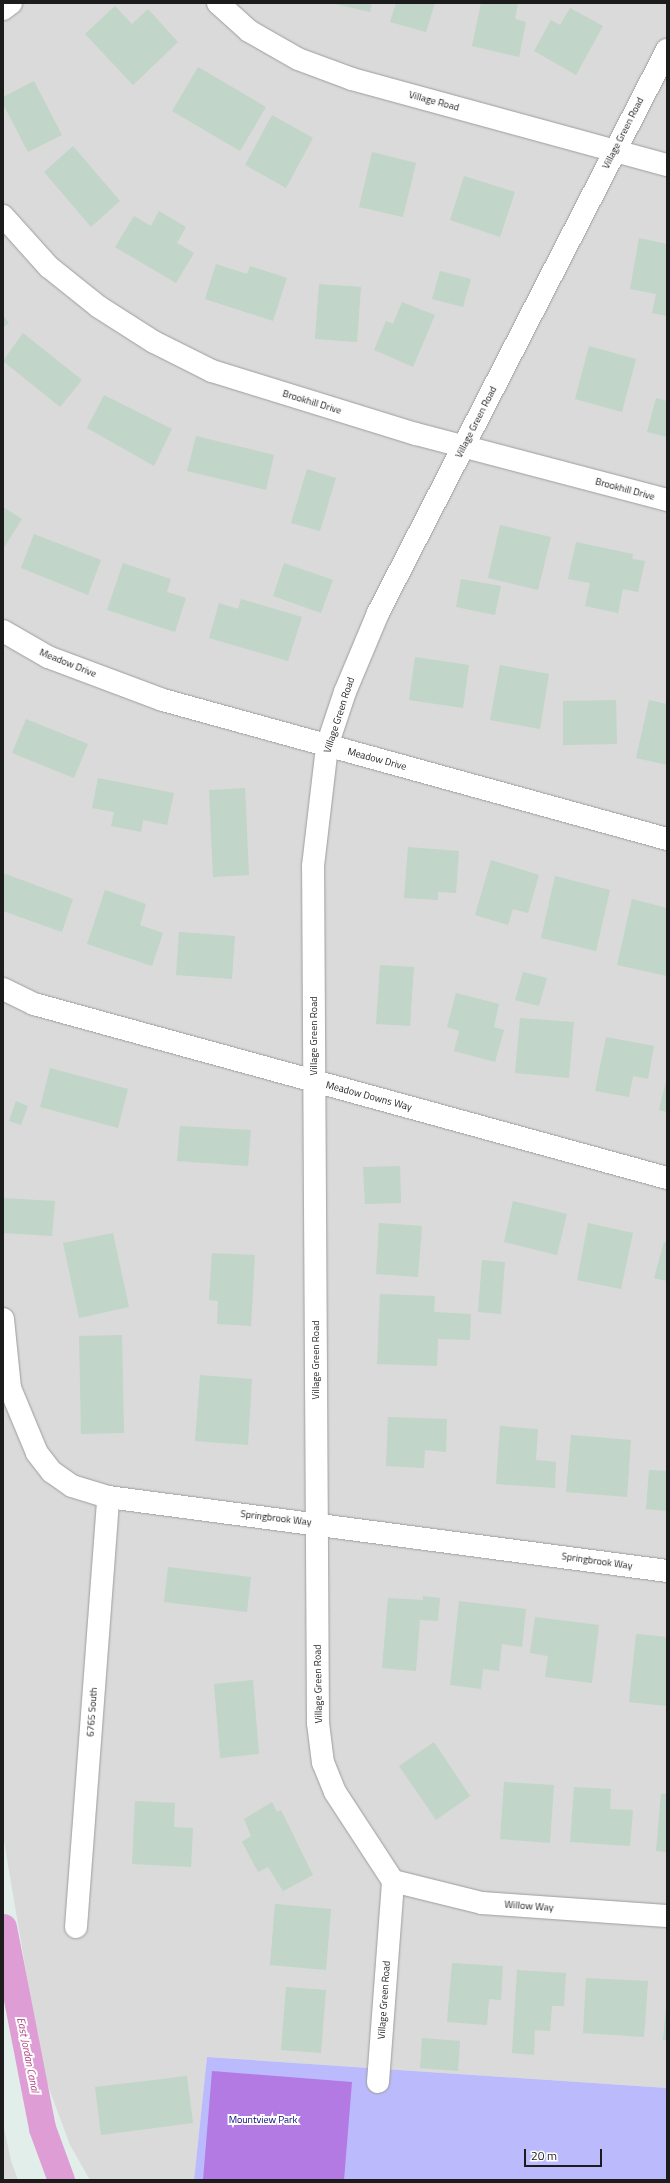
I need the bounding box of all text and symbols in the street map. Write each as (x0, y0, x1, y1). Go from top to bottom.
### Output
street label: Village Road (407, 89, 461, 113)
street label: Village Green Road (600, 95, 646, 171)
street label: Village Green Road (453, 384, 499, 460)
street label: Brookhill Drive (281, 387, 343, 417)
street label: Brookhill Drive (594, 475, 656, 503)
street label: Meadow Drive (38, 646, 98, 680)
street label: Village Green Road (321, 676, 357, 754)
street label: Meadow Drive (346, 745, 408, 773)
street label: Village Green Road (308, 997, 320, 1075)
street label: Meadow Downs Way (325, 1079, 413, 1113)
street label: Village Green Road (310, 1321, 322, 1399)
street label: Springbrook Way (240, 1508, 312, 1528)
street label: Springbrook Way (561, 1550, 633, 1572)
street label: Village Green Road (311, 1644, 325, 1724)
street label: 6765 South (84, 1687, 100, 1737)
street label: Willow Way (504, 1898, 554, 1914)
street label: Village Green Road (375, 1960, 393, 2040)
water label: East Jordan Canal (14, 2016, 42, 2094)
park label: Mountview Park (229, 2114, 297, 2126)
scale bar (526, 2141, 604, 2167)
text: 20 m (531, 2146, 557, 2165)

